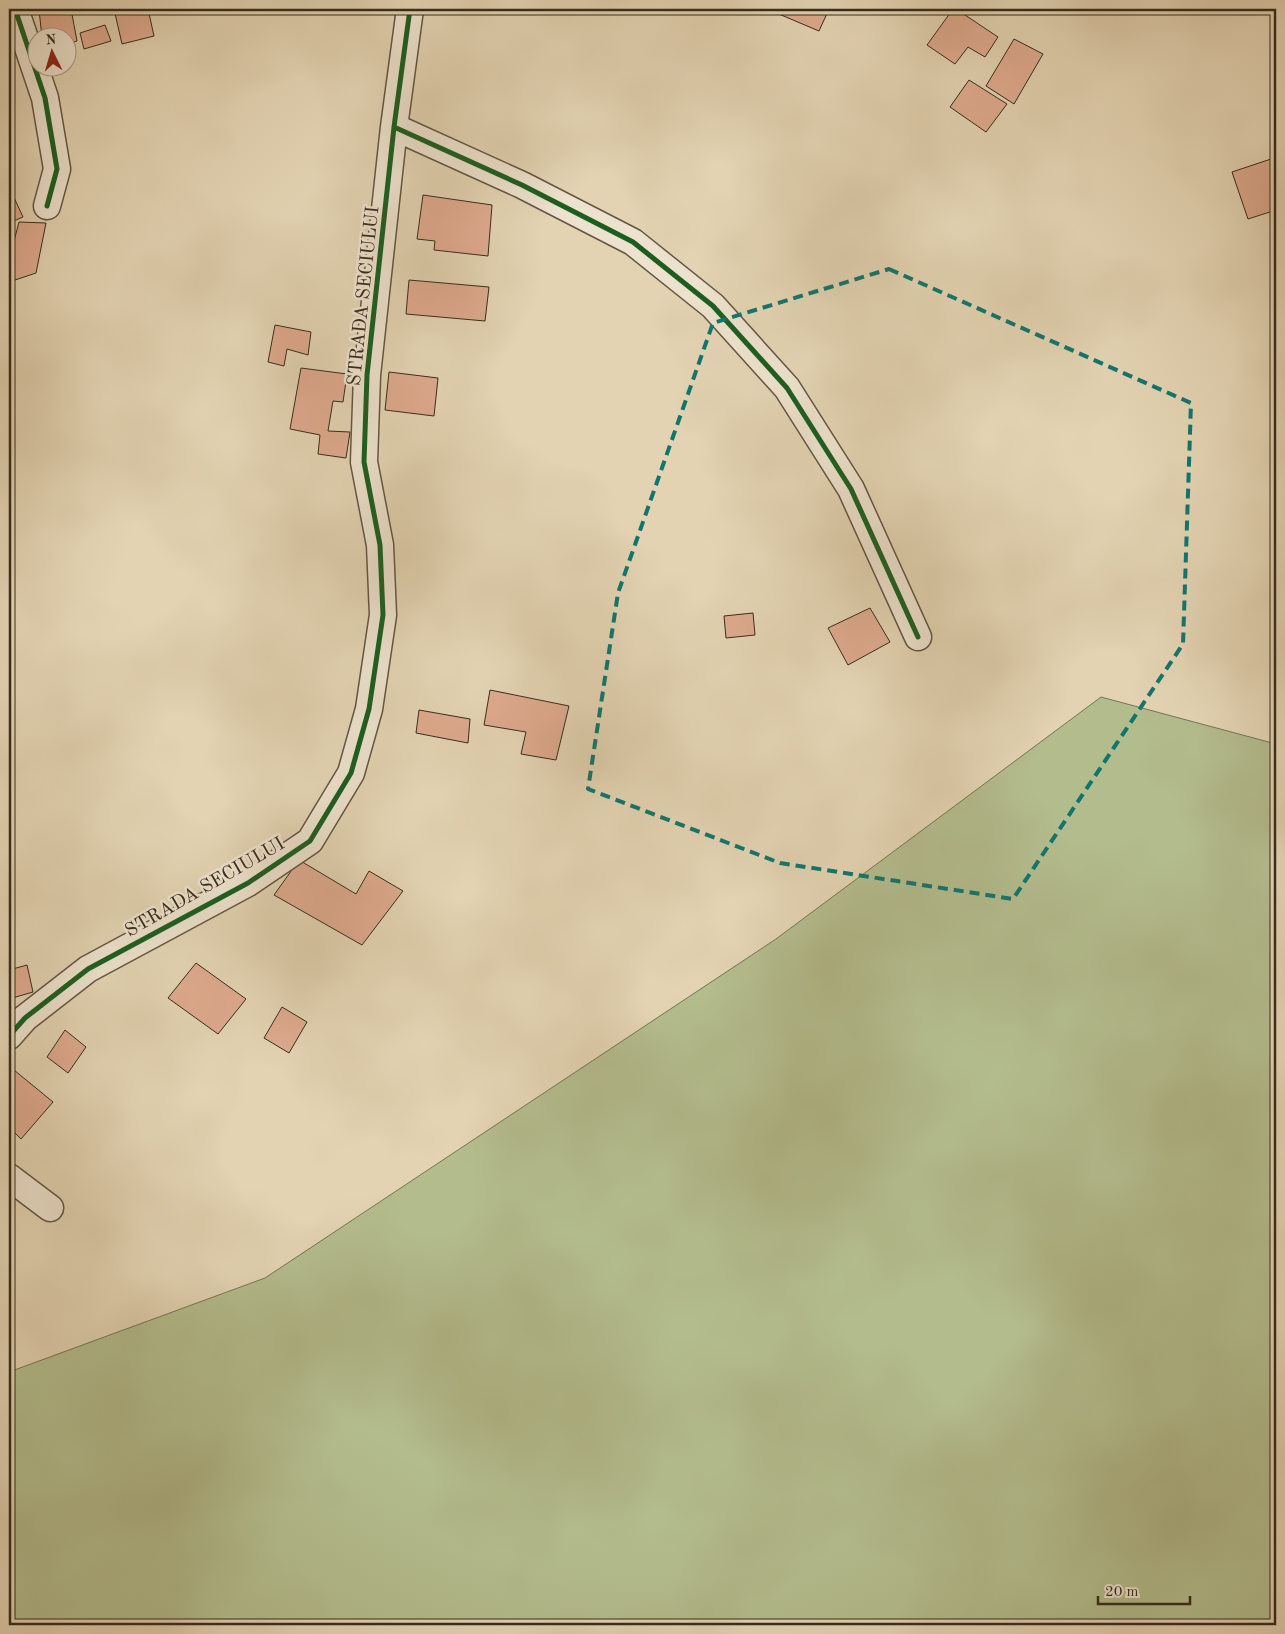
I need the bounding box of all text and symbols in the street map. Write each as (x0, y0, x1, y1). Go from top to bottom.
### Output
north arrow (28, 28, 78, 78)
text: N (45, 33, 57, 47)
street label: STRADA SECIULUI (346, 205, 383, 387)
street label: STRADA SECIULUI (122, 835, 288, 942)
scale bar (1098, 1574, 1190, 1606)
text: 20 m (1105, 1585, 1139, 1600)

